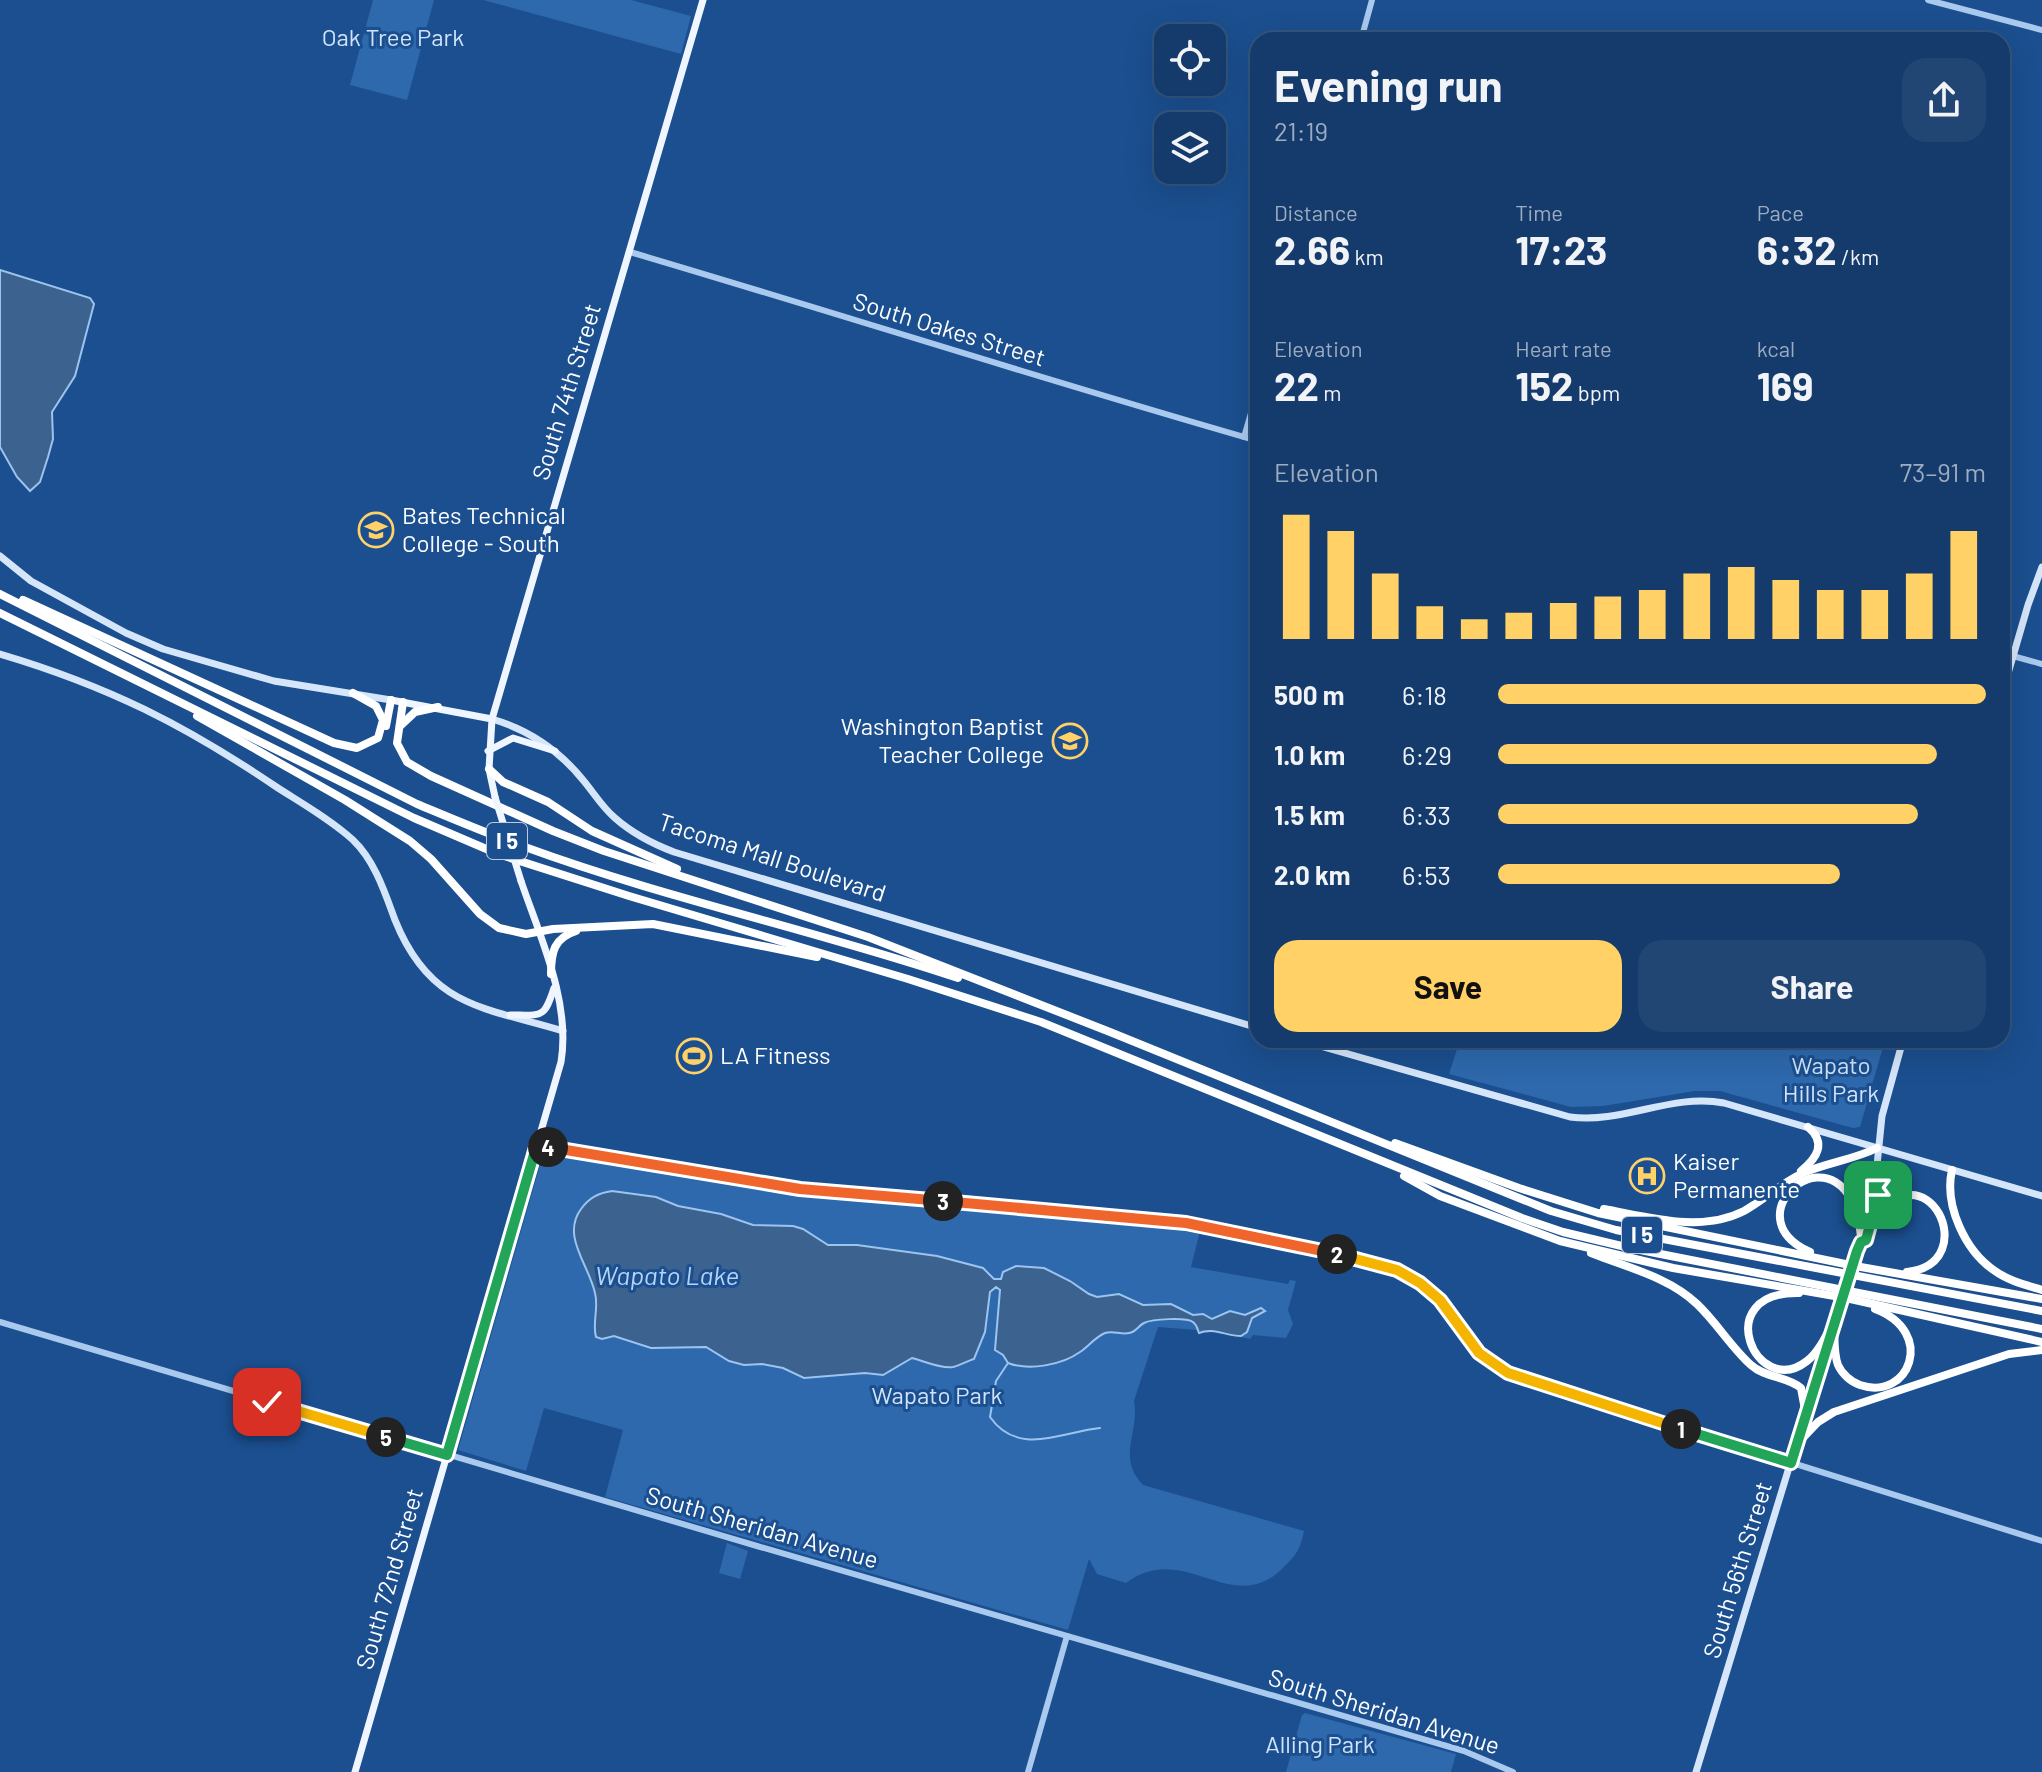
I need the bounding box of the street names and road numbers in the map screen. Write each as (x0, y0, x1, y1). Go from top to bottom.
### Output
street label: South Oakes Street (850, 286, 1049, 372)
street label: South 74th Street (525, 300, 606, 483)
street label: Tacoma Mall Boulevard (655, 806, 890, 907)
road number: I 5 (487, 823, 527, 859)
road number: I 5 (1622, 1217, 1662, 1253)
street label: South 56th Street (1696, 1478, 1777, 1661)
street label: South Sheridan Avenue (643, 1480, 882, 1574)
street label: South 72nd Street (349, 1485, 428, 1672)
street label: South Sheridan Avenue (1265, 1662, 1504, 1760)

